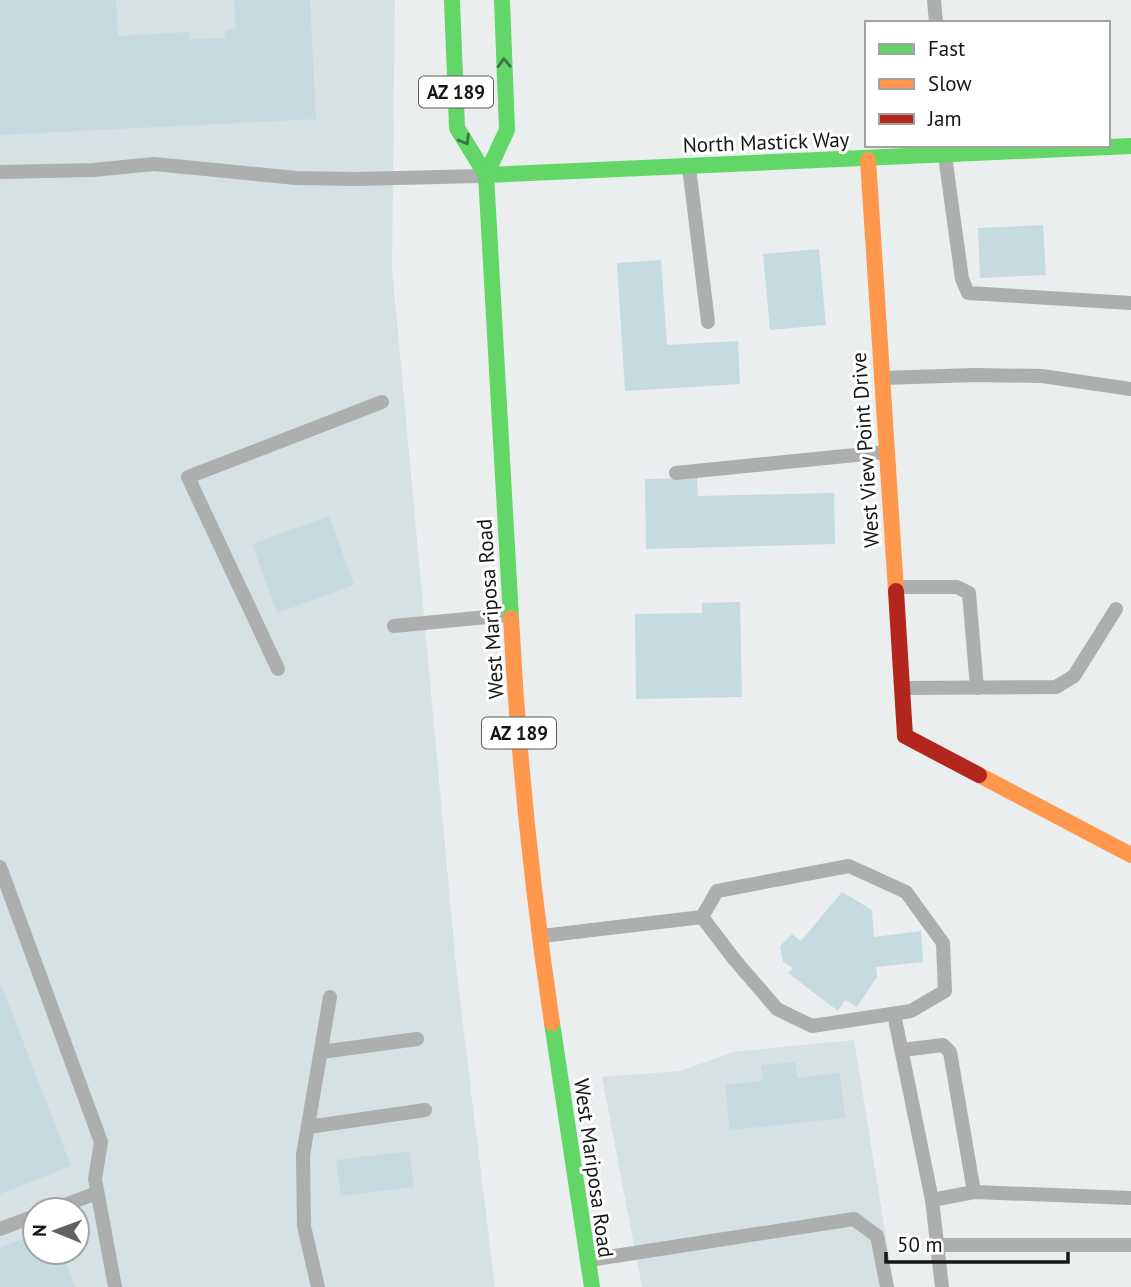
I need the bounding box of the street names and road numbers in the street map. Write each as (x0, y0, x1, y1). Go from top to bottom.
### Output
road number: AZ 189 (419, 76, 493, 108)
street label: North Mastick Way (682, 126, 850, 158)
street label: West View Point Drive (845, 351, 885, 549)
street label: West Mariposa Road (470, 518, 510, 700)
road number: AZ 189 (482, 718, 556, 748)
street label: West Mariposa Road (568, 1077, 620, 1259)

